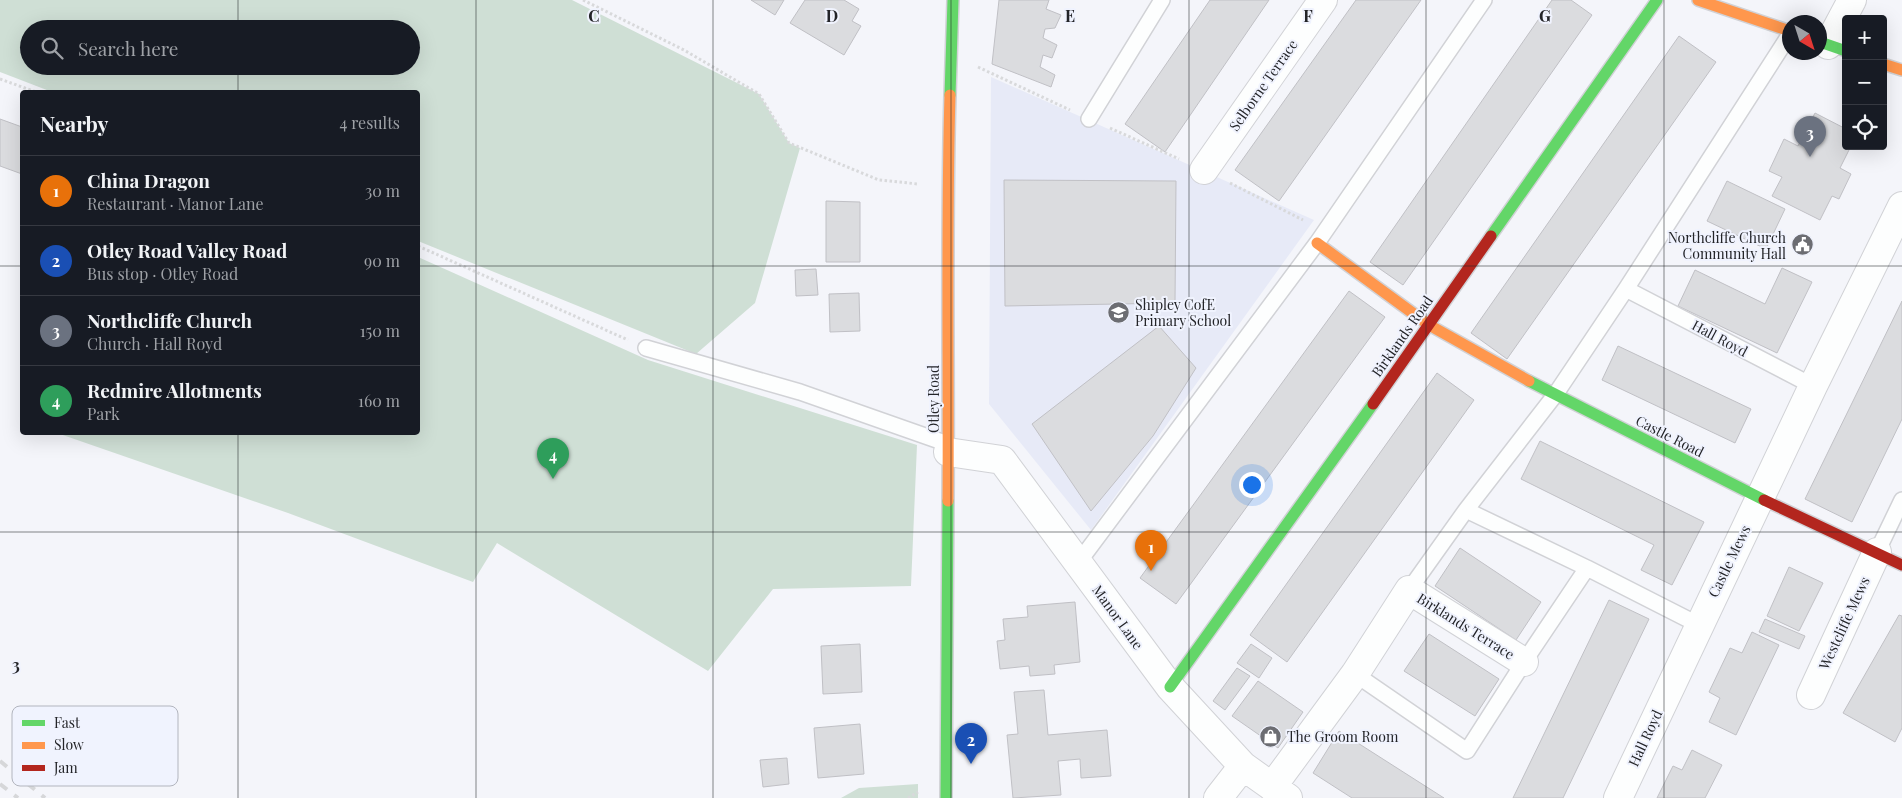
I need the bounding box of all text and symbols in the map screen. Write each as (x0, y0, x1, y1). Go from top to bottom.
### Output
text: C (588, 5, 600, 26)
text: D (826, 5, 838, 26)
text: E (1065, 5, 1075, 26)
text: F (1303, 5, 1313, 26)
text: G (1539, 5, 1551, 26)
north arrow (1782, 15, 1827, 60)
map controls (1842, 15, 1887, 150)
button: + (1842, 15, 1887, 60)
search box (20, 20, 420, 75)
icon: search (38, 34, 66, 62)
text: Search here (78, 35, 178, 61)
street label: Selborne Terrace (1224, 36, 1302, 134)
button: − (1842, 60, 1887, 105)
button: locate (1842, 105, 1887, 150)
text: Nearby (40, 109, 109, 137)
text: 4 results (339, 112, 400, 133)
pin: 3 (1794, 116, 1826, 157)
text: China Dragon (87, 167, 210, 193)
text: 1 (53, 180, 59, 201)
text: 30 m (365, 180, 400, 201)
text: Restaurant · Manor Lane (87, 193, 264, 214)
place label: Northcliffe Church Community Hall (1668, 228, 1787, 263)
public building icon: Northcliffe Church Community Hall (1790, 233, 1814, 257)
text: Otley Road Valley Road (87, 237, 287, 263)
text: 2 (52, 250, 60, 271)
text: 90 m (364, 250, 400, 271)
text: Bus stop · Otley Road (87, 263, 238, 284)
street label: Birklands Road (1367, 292, 1437, 380)
place label: Shipley CofE Primary School (1135, 295, 1231, 330)
school or university icon: Shipley CofE Primary School (1107, 300, 1131, 324)
text: Northcliffe Church (87, 307, 252, 333)
street label: Hall Royd (1689, 315, 1751, 361)
text: 3 (52, 320, 60, 341)
text: 150 m (360, 320, 400, 341)
text: Church · Hall Royd (87, 333, 222, 354)
street label: Otley Road (924, 365, 943, 433)
text: Redmire Allotments (87, 377, 262, 403)
text: 4 (52, 390, 60, 411)
text: 160 m (358, 390, 400, 411)
text: Park (87, 403, 120, 424)
street label: Castle Road (1633, 411, 1707, 461)
pin: 4 (537, 438, 569, 479)
your location (1239, 472, 1265, 498)
street label: Castle Mews (1703, 522, 1755, 600)
pin: 1 (1135, 530, 1167, 571)
street label: Westcliffe Mews (1814, 574, 1874, 673)
street label: Manor Lane (1088, 581, 1148, 653)
street label: Birklands Terrace (1414, 588, 1518, 664)
text: 3 (12, 654, 20, 675)
legend (12, 706, 178, 786)
street label: Hall Royd (1624, 706, 1666, 770)
text: Fast (54, 713, 81, 732)
pin: 2 (955, 723, 987, 764)
shop icon: The Groom Room (1259, 724, 1283, 748)
place label: The Groom Room (1287, 727, 1399, 746)
text: Slow (54, 735, 84, 754)
text: Jam (53, 758, 78, 777)

